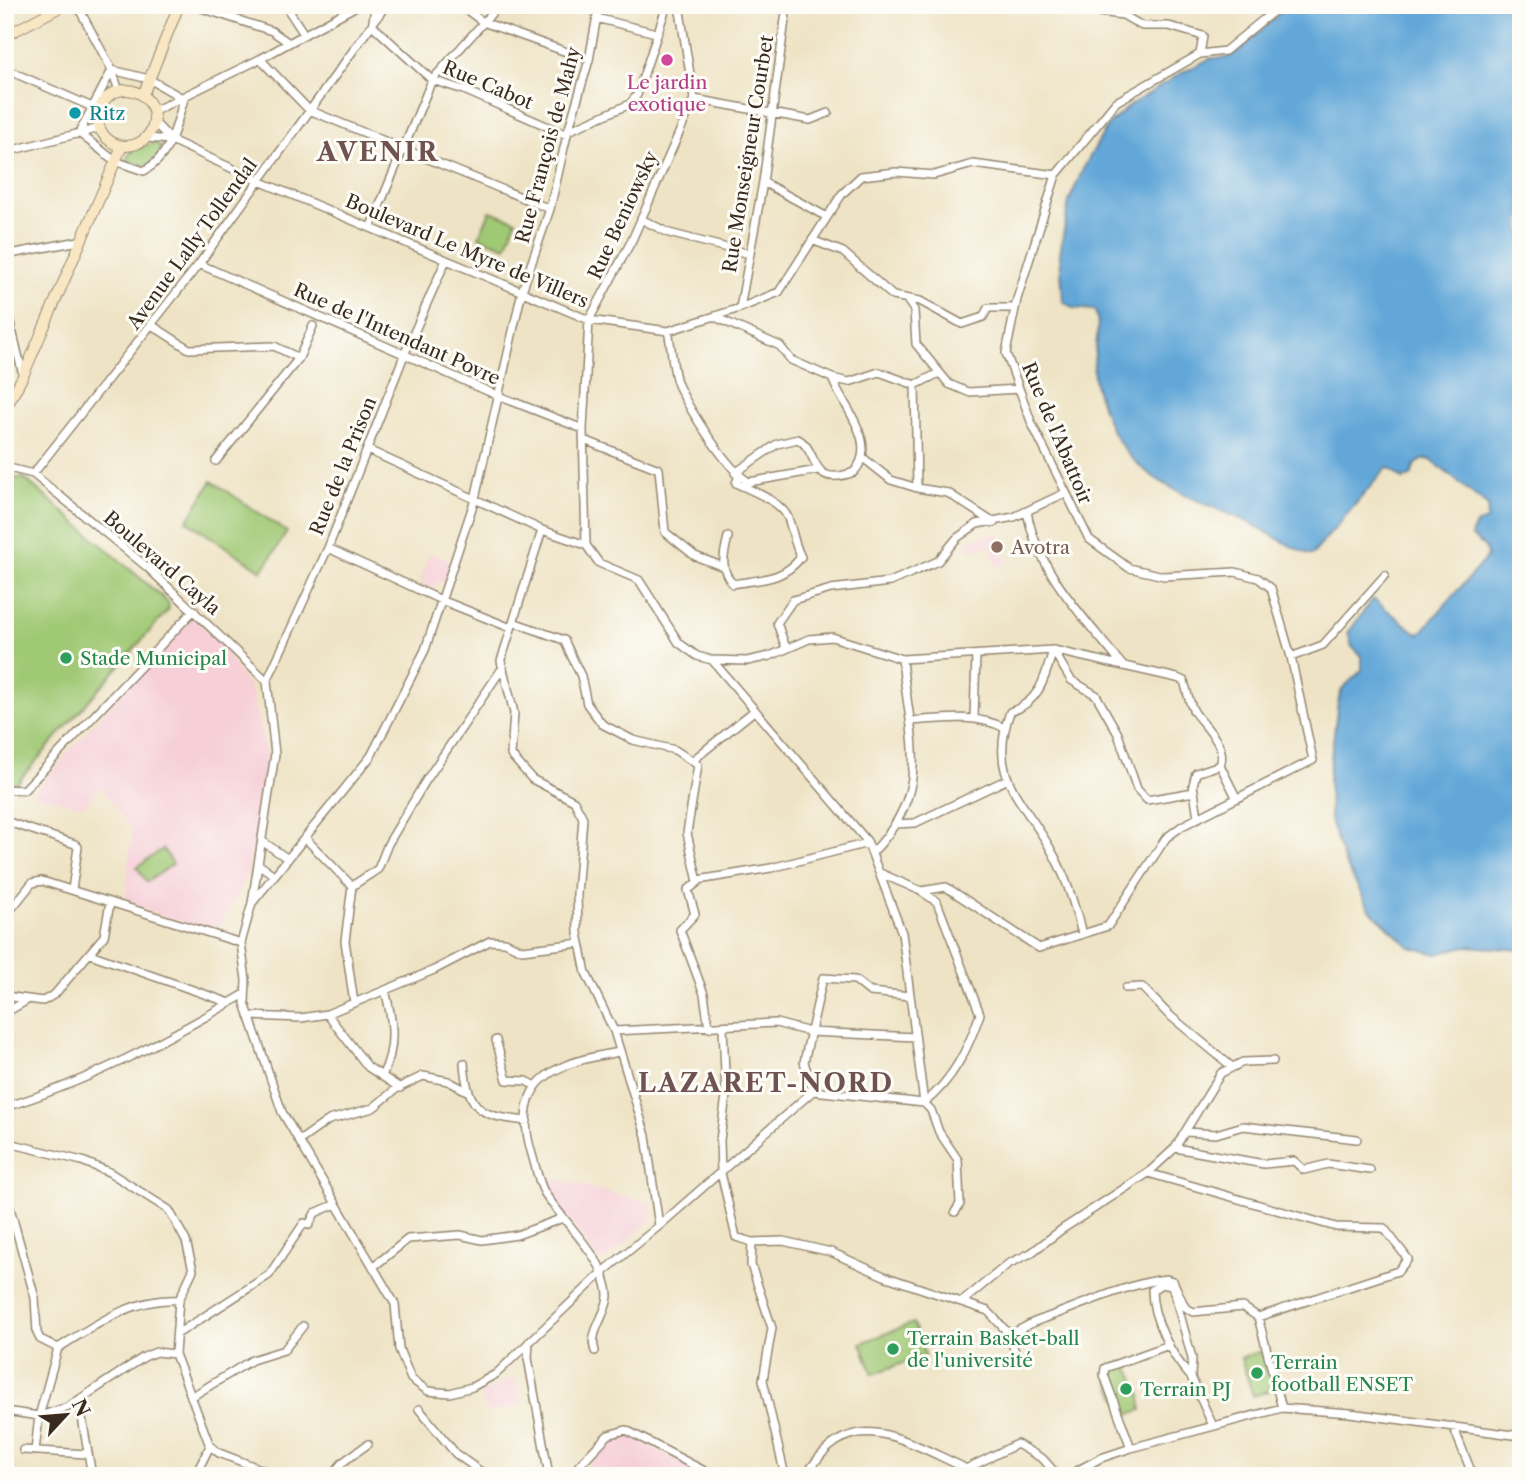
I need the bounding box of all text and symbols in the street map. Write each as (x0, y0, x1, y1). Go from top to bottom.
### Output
street label: Rue Monseigneur Courbet (718, 33, 778, 274)
street label: Rue François de Mahy (511, 44, 585, 246)
marker: Le jardin exotique (659, 52, 675, 68)
street label: Rue Cabot (439, 56, 537, 114)
place label: Le jardin exotique (627, 71, 707, 116)
place label: Ritz (89, 102, 125, 125)
marker: Ritz (67, 105, 83, 121)
district label: AVENIR (316, 136, 439, 168)
street label: Rue Beniowsky (583, 147, 663, 283)
street label: Avenue Lally Tollendal (122, 154, 262, 335)
street label: Boulevard Le Myre de Villers (342, 189, 592, 313)
street label: Rue de l'Intendant Povre (290, 278, 504, 390)
street label: Rue de l'Abattoir (1017, 359, 1097, 507)
street label: Rue de la Prison (305, 393, 381, 539)
street label: Boulevard Cayla (99, 506, 225, 620)
place label: Avotra (1010, 536, 1070, 559)
marker: Avotra (989, 539, 1005, 555)
place label: Stade Municipal (80, 647, 227, 670)
marker: Stade Municipal (58, 650, 74, 666)
district label: LAZARET-NORD (638, 1067, 894, 1099)
place label: Terrain Basket-ball de l'université (907, 1327, 1080, 1372)
marker: Terrain Basket-ball de l'université (885, 1341, 901, 1357)
place label: Terrain football ENSET (1271, 1351, 1414, 1396)
marker: Terrain football ENSET (1249, 1365, 1265, 1381)
place label: Terrain PJ (1140, 1378, 1231, 1401)
north arrow (32, 1380, 102, 1450)
marker: Terrain PJ (1118, 1381, 1134, 1397)
text: N (67, 1395, 95, 1420)

